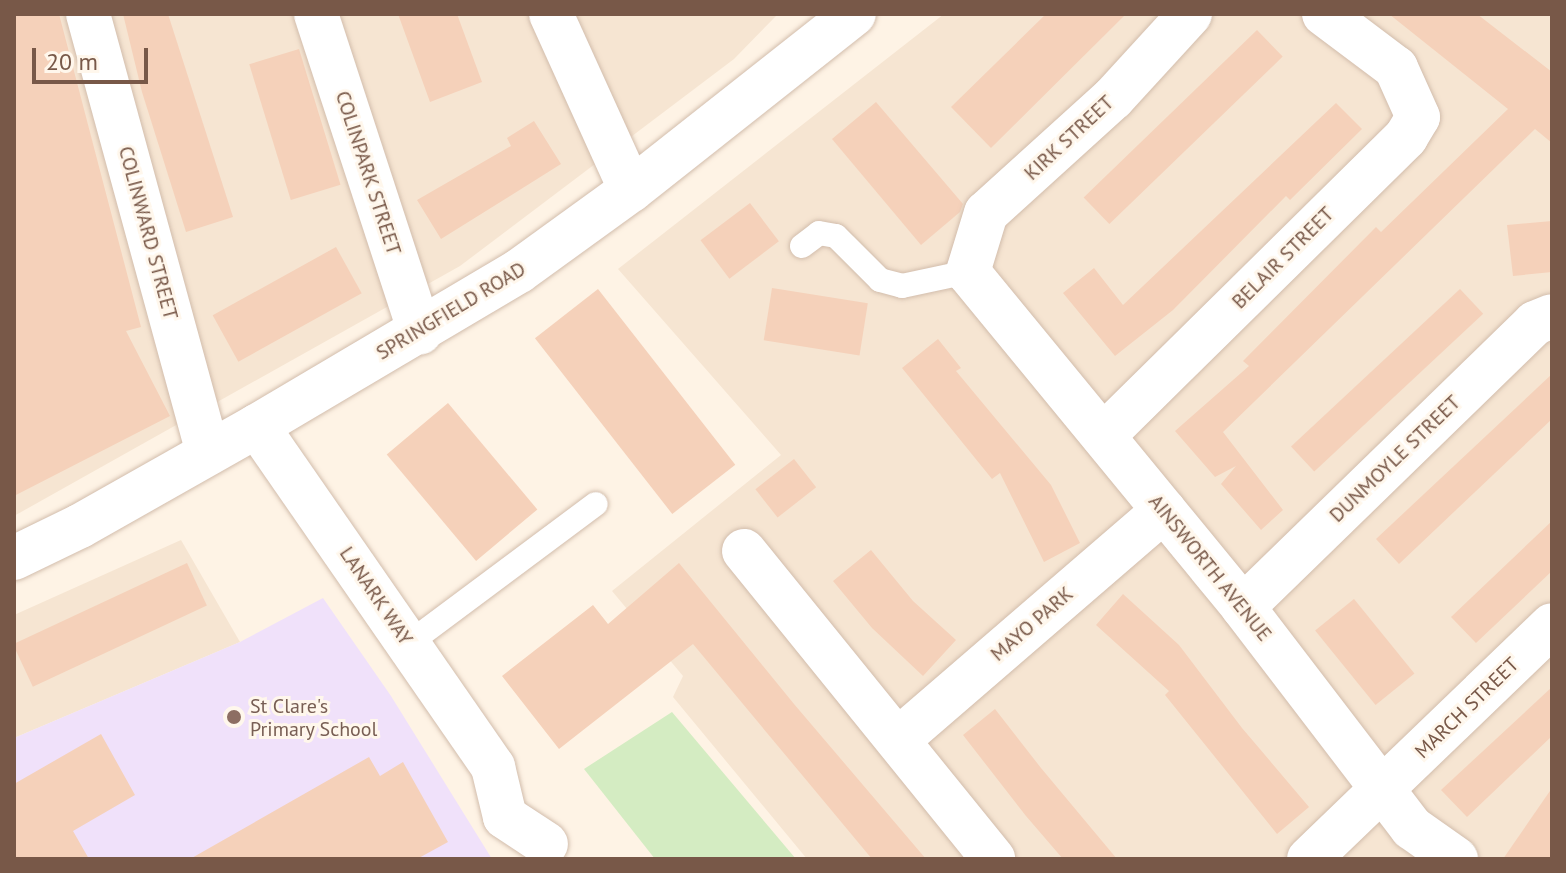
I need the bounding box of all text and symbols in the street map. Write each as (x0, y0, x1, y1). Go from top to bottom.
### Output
scale bar (36, 32, 152, 82)
text: 20 m (46, 46, 98, 77)
street label: COLINPARK STREET (330, 88, 406, 258)
street label: KIRK STREET (1019, 90, 1119, 186)
street label: COLINWARD STREET (113, 144, 183, 322)
street label: BELAIR STREET (1227, 202, 1339, 314)
street label: SPRINGFIELD ROAD (372, 257, 530, 365)
street label: DUNMOYLE STREET (1325, 391, 1465, 527)
street label: AINSWORTH AVENUE (1143, 490, 1277, 646)
street label: LANARK WAY (334, 542, 418, 650)
street label: MAYO PARK (986, 582, 1078, 666)
street label: MARCH STREET (1410, 653, 1524, 763)
place label: St Clare's Primary School (250, 694, 378, 741)
marker: St Clare's Primary School (225, 708, 243, 726)

